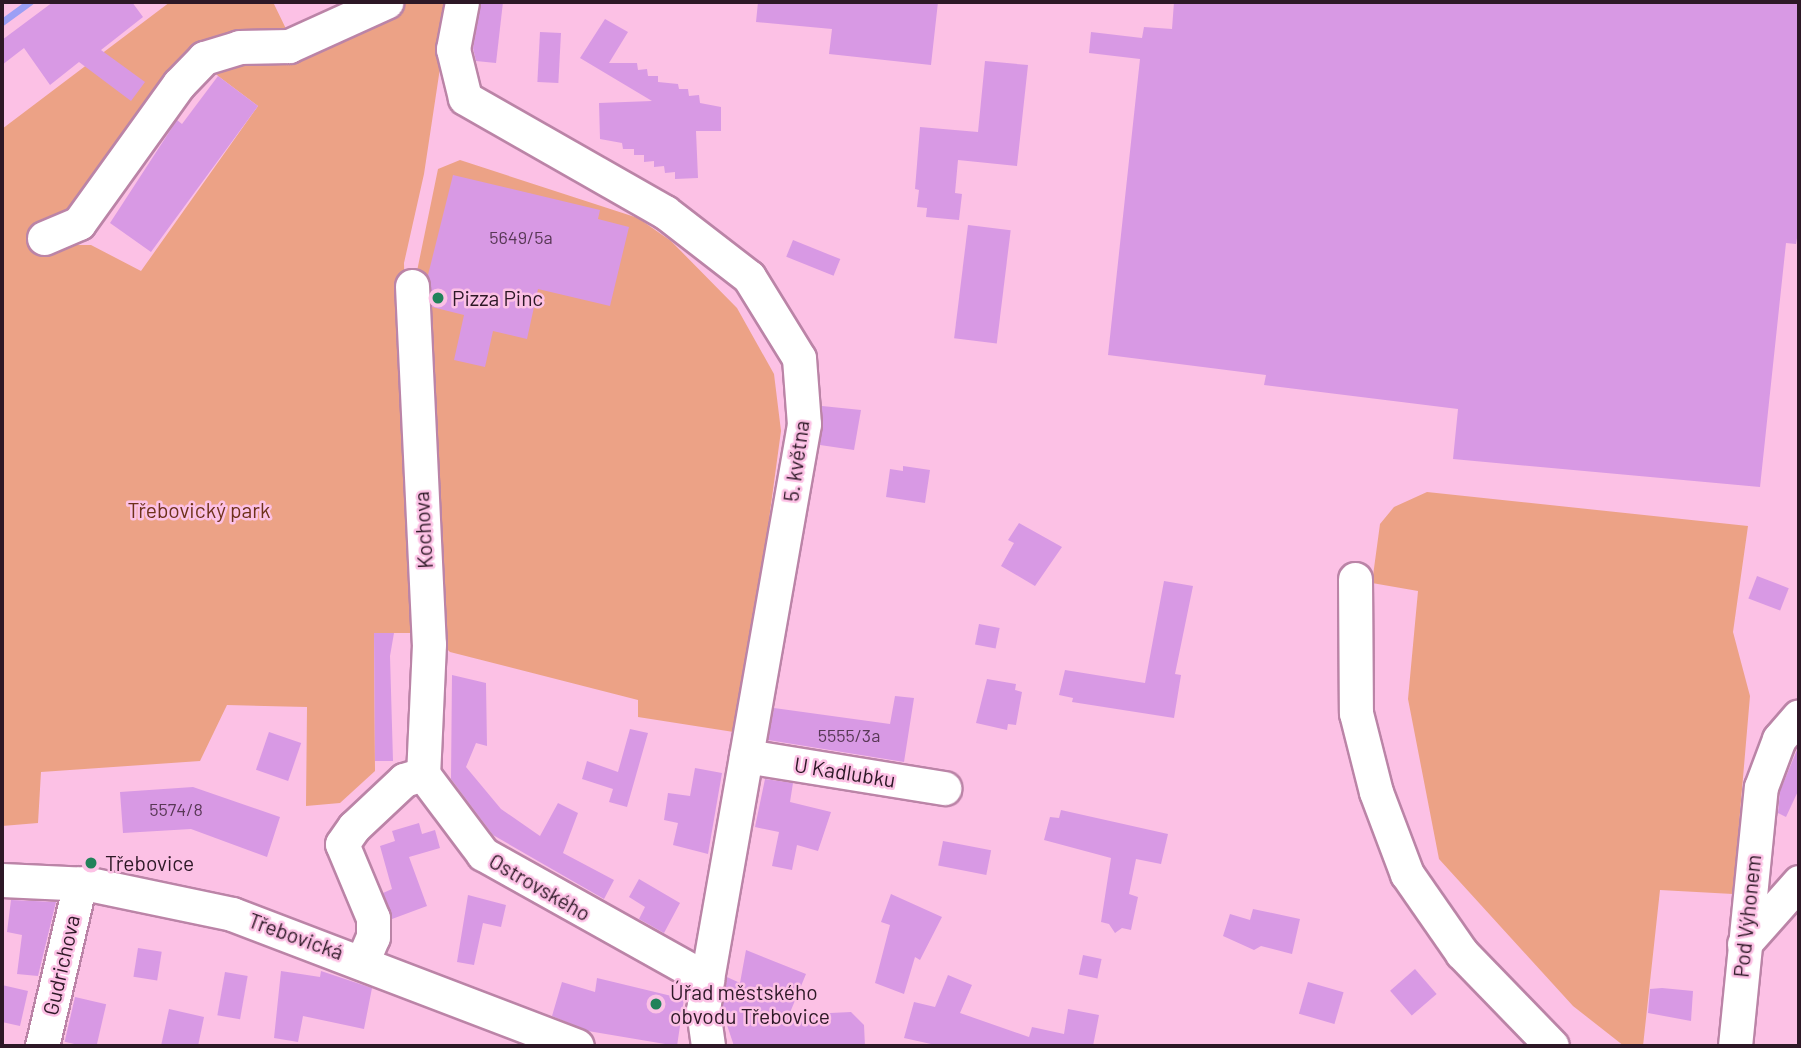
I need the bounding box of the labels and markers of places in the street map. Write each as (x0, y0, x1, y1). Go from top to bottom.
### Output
place label: Pizza Pinc (452, 285, 543, 311)
marker: Pizza Pinc (430, 290, 446, 306)
place label: Třebovice (105, 850, 194, 876)
marker: Třebovice (83, 855, 99, 871)
place label: Úřad městského obvodu Třebovice (670, 979, 830, 1029)
marker: Úřad městského obvodu Třebovice (648, 996, 664, 1012)

